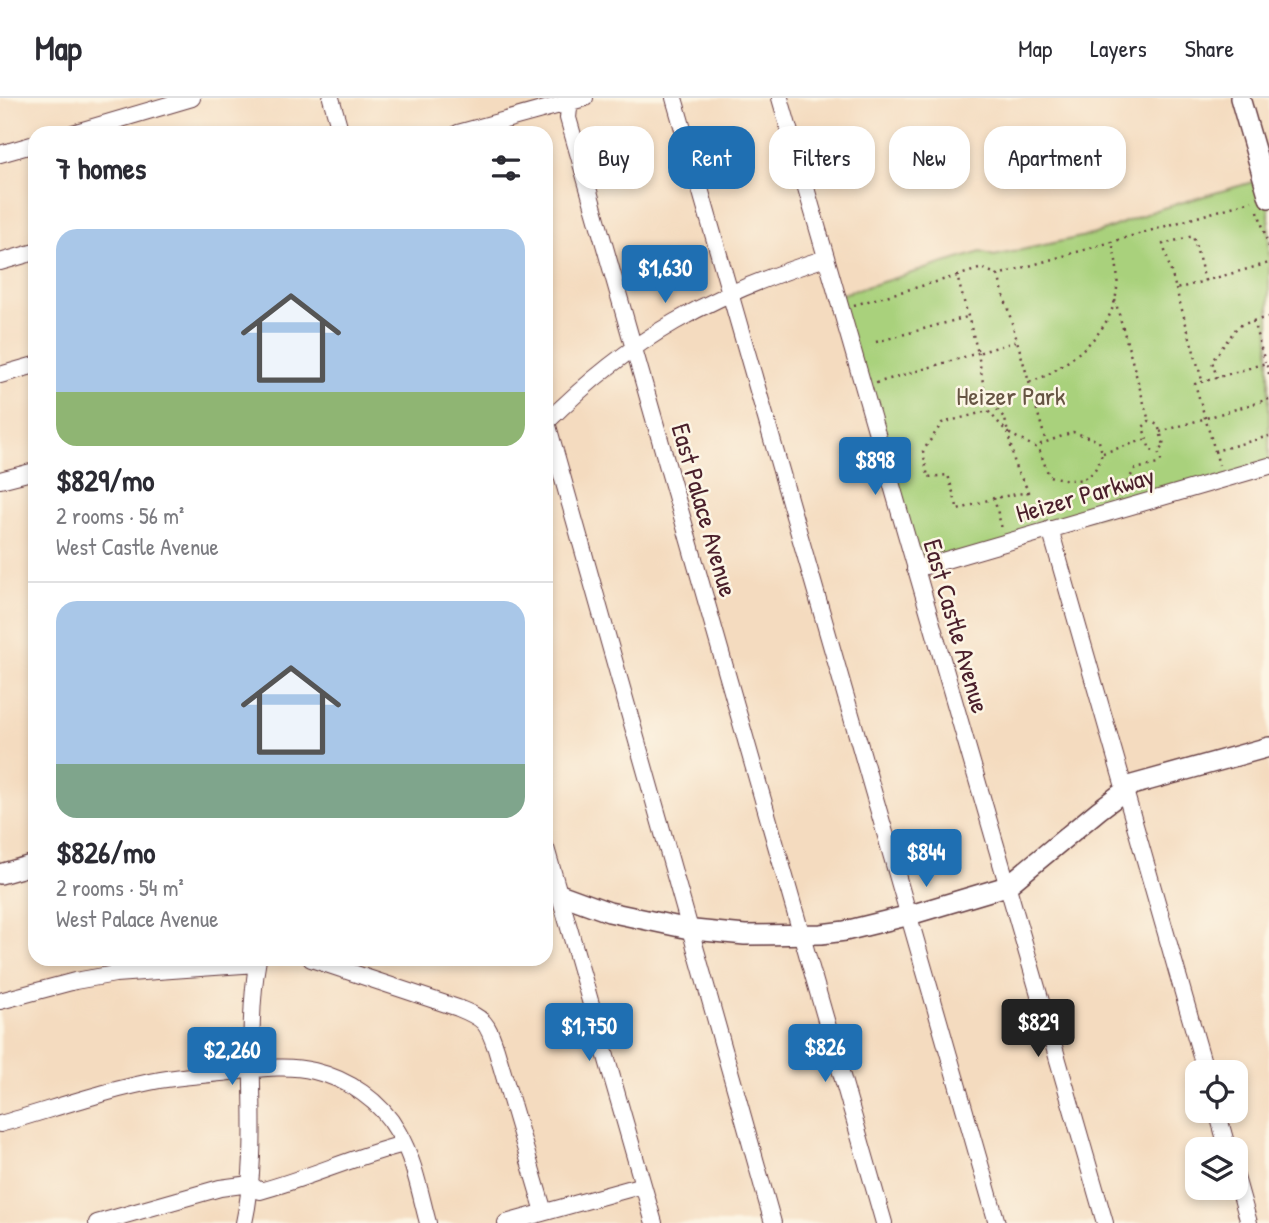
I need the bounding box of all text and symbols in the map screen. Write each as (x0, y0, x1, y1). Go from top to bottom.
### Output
text: Map (35, 26, 82, 70)
text: Map (1018, 32, 1052, 64)
text: Layers (1090, 32, 1147, 64)
text: Share (1185, 32, 1234, 64)
chip: Buy (574, 126, 654, 189)
chip: Rent (668, 126, 755, 189)
chip: Filters (769, 126, 875, 189)
chip: New (889, 126, 970, 189)
chip: Apartment (984, 126, 1126, 189)
text: 7 homes (56, 148, 146, 188)
icon: filters (487, 149, 525, 187)
pin: $1,630 (608, 246, 722, 305)
text: $1,630 (638, 252, 692, 283)
icon: home (228, 275, 354, 401)
park label: Heizer Park (956, 378, 1066, 413)
street label: East Palace Avenue (664, 419, 746, 601)
pin: $898 (834, 438, 916, 497)
text: $898 (855, 444, 895, 475)
street label: Heizer Parkway (1012, 458, 1158, 530)
text: $829/mo (56, 460, 154, 500)
text: 2 rooms · 56 m² (56, 500, 184, 531)
text: West Castle Avenue (56, 531, 219, 562)
street label: East Castle Avenue (915, 535, 999, 717)
icon: home (228, 647, 354, 773)
pin: $844 (885, 830, 967, 889)
text: $826/mo (56, 832, 155, 872)
text: $844 (907, 836, 945, 867)
text: 2 rooms · 54 m² (56, 872, 184, 903)
text: West Palace Avenue (56, 903, 218, 934)
pin: $829 (997, 1000, 1079, 1059)
pin: $1,750 (532, 1004, 646, 1063)
text: $829 (1018, 1006, 1058, 1037)
text: $1,750 (561, 1010, 617, 1041)
pin: $826 (784, 1024, 866, 1084)
pin: $2,260 (175, 1028, 289, 1087)
text: $826 (804, 1031, 846, 1062)
text: $2,260 (203, 1034, 261, 1065)
map controls (1185, 1060, 1248, 1200)
button: locate (1185, 1060, 1248, 1123)
button: layers (1185, 1137, 1248, 1200)

